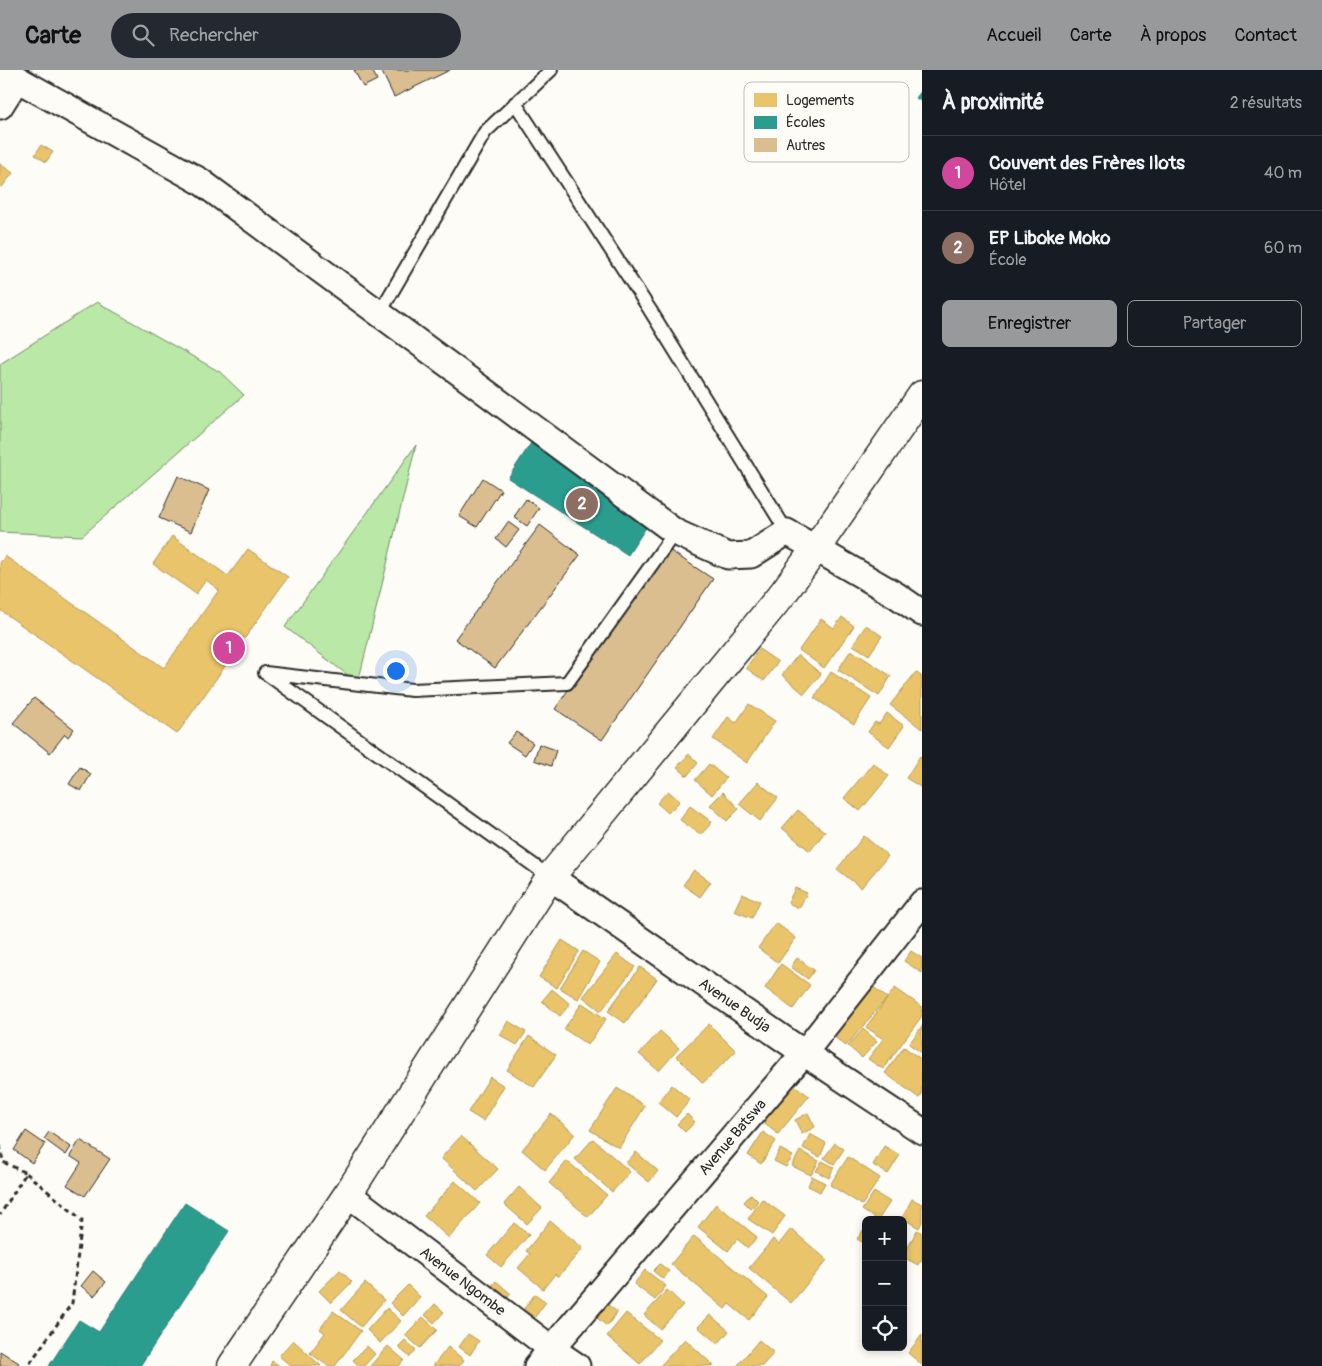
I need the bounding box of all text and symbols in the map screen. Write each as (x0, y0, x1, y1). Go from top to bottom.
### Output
search box (111, 13, 461, 58)
text: Carte (25, 21, 81, 50)
icon: search (129, 21, 157, 49)
text: Rechercher (169, 23, 259, 47)
text: Accueil (986, 24, 1042, 47)
text: Carte (1070, 24, 1112, 47)
text: À propos (1140, 24, 1206, 47)
text: Contact (1234, 24, 1297, 47)
legend (744, 82, 909, 162)
text: À proximité (942, 89, 1045, 116)
text: Logements (786, 92, 855, 109)
text: 2 résultats (1230, 93, 1302, 113)
text: Écoles (786, 113, 826, 131)
text: Autres (786, 137, 826, 154)
text: Couvent des Frères Ilots (989, 151, 1185, 175)
text: 1 (955, 163, 961, 183)
text: 40 m (1264, 163, 1302, 183)
text: Hôtel (989, 175, 1026, 195)
text: EP Liboke Moko (989, 226, 1111, 250)
text: 2 (954, 238, 962, 258)
text: 60 m (1264, 238, 1302, 258)
text: École (989, 250, 1026, 270)
button: Enregistrer (942, 300, 1117, 347)
button: Partager (1127, 300, 1302, 347)
pin: 2 (566, 485, 598, 523)
pin: 1 (213, 629, 245, 667)
your location (383, 658, 409, 684)
street label: Avenue Budja (695, 974, 774, 1037)
street label: Avenue Batswa (695, 1095, 771, 1179)
map controls (862, 1216, 907, 1351)
button: + (862, 1216, 907, 1261)
street label: Avenue Ngombe (416, 1243, 510, 1321)
button: − (862, 1261, 907, 1306)
button: locate (862, 1306, 907, 1351)

